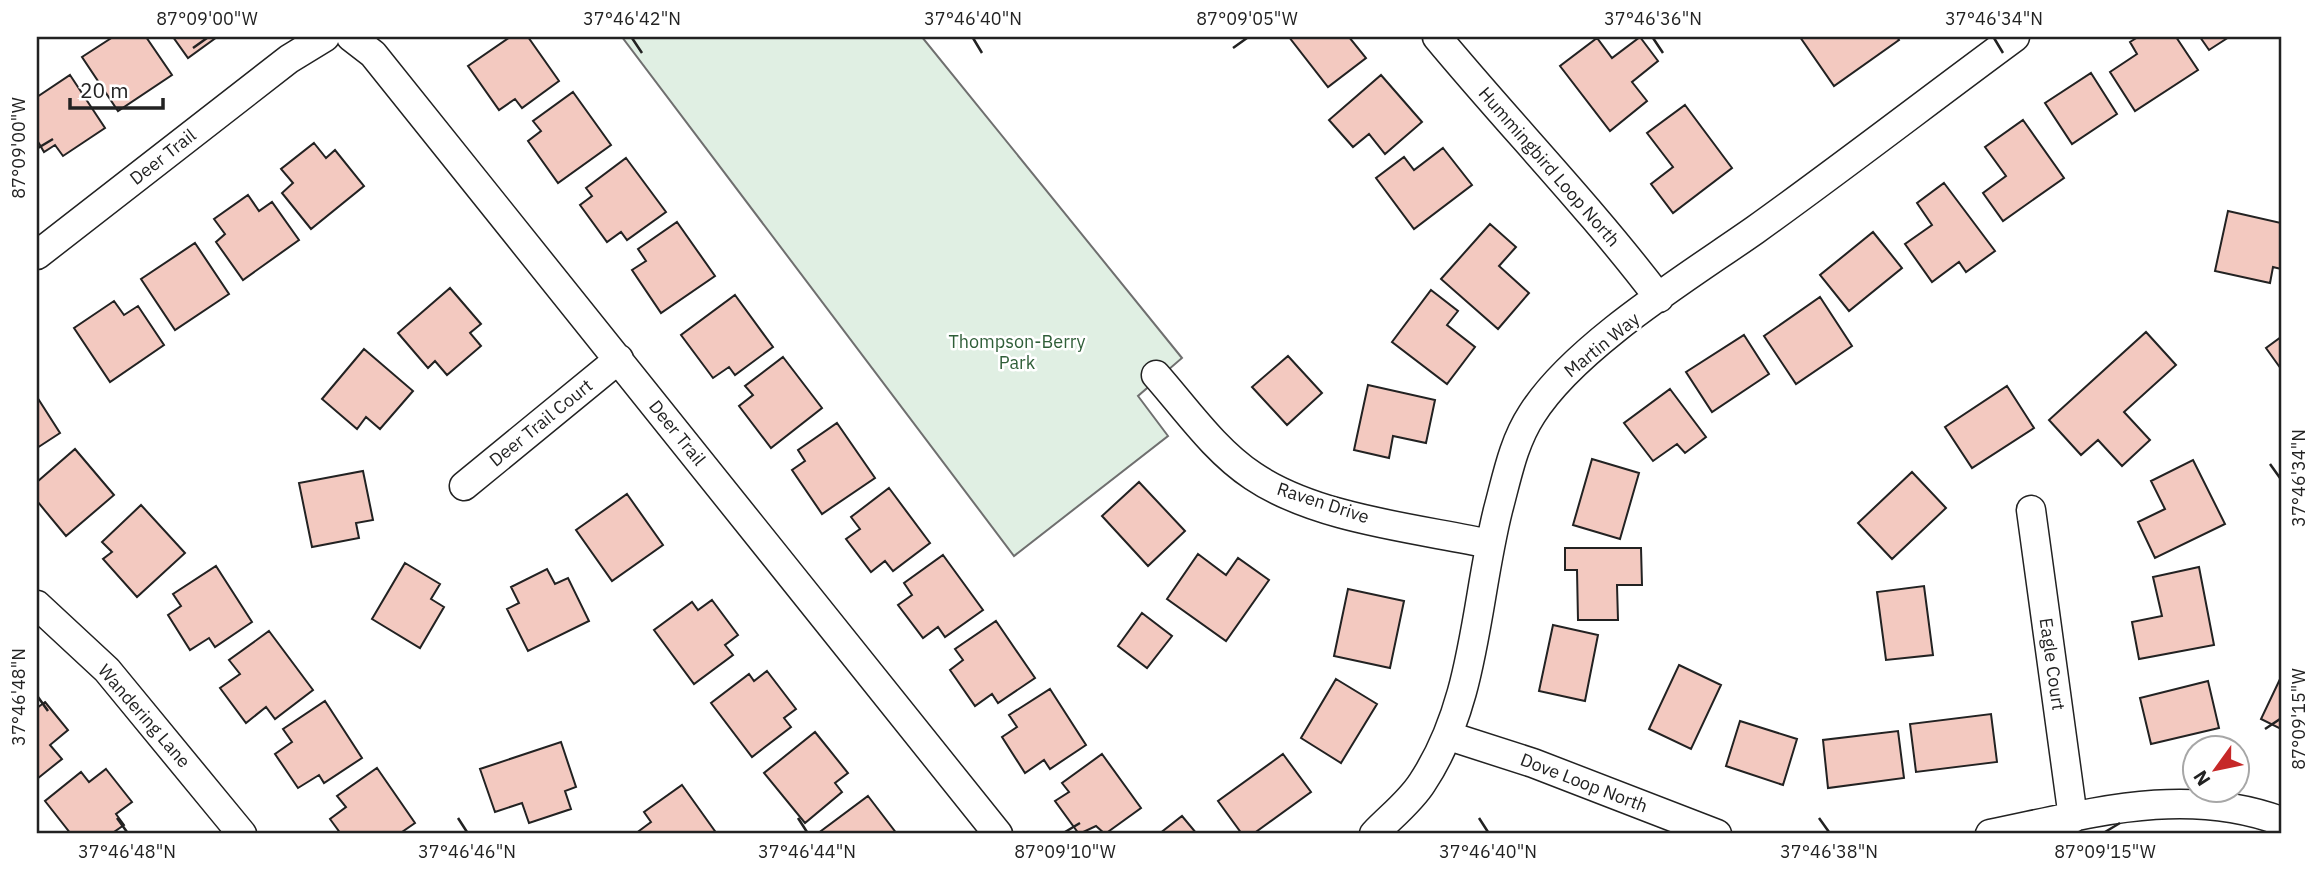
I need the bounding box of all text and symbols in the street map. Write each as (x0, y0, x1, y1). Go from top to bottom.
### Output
text: 87°09'00"W (156, 7, 258, 30)
text: 37°46'42"N (583, 7, 681, 30)
text: 37°46'40"N (924, 7, 1022, 30)
text: 87°09'05"W (1196, 7, 1298, 30)
text: 37°46'36"N (1604, 7, 1702, 30)
text: 37°46'34"N (1945, 7, 2043, 30)
scale bar (70, 66, 163, 110)
text: 20 m (80, 76, 129, 104)
street label: Hummingbird Loop North (1474, 82, 1625, 251)
text: 87°09'00"W (7, 97, 30, 199)
street label: Deer Trail (125, 124, 200, 190)
street label: Martin Way (1559, 307, 1644, 382)
park label: Thompson-Berry Park (948, 330, 1086, 374)
street label: Deer Trail Court (484, 374, 597, 471)
street label: Deer Trail (644, 395, 711, 470)
text: 37°46'34"N (2287, 429, 2310, 527)
street label: Raven Drive (1274, 477, 1372, 528)
street label: Eagle Court (2035, 616, 2070, 712)
text: 37°46'48"N (7, 648, 30, 746)
street label: Wandering Lane (93, 659, 196, 772)
text: 87°09'15"W (2287, 668, 2310, 770)
north arrow (2182, 734, 2252, 804)
street label: Dove Loop North (1517, 748, 1651, 817)
text: N (2188, 766, 2216, 791)
text: 37°46'48"N (78, 840, 176, 863)
text: 37°46'46"N (418, 840, 516, 863)
text: 37°46'44"N (758, 840, 856, 863)
text: 87°09'10"W (1014, 840, 1116, 863)
text: 37°46'40"N (1439, 840, 1537, 863)
text: 37°46'38"N (1780, 840, 1878, 863)
text: 87°09'15"W (2054, 840, 2156, 863)

